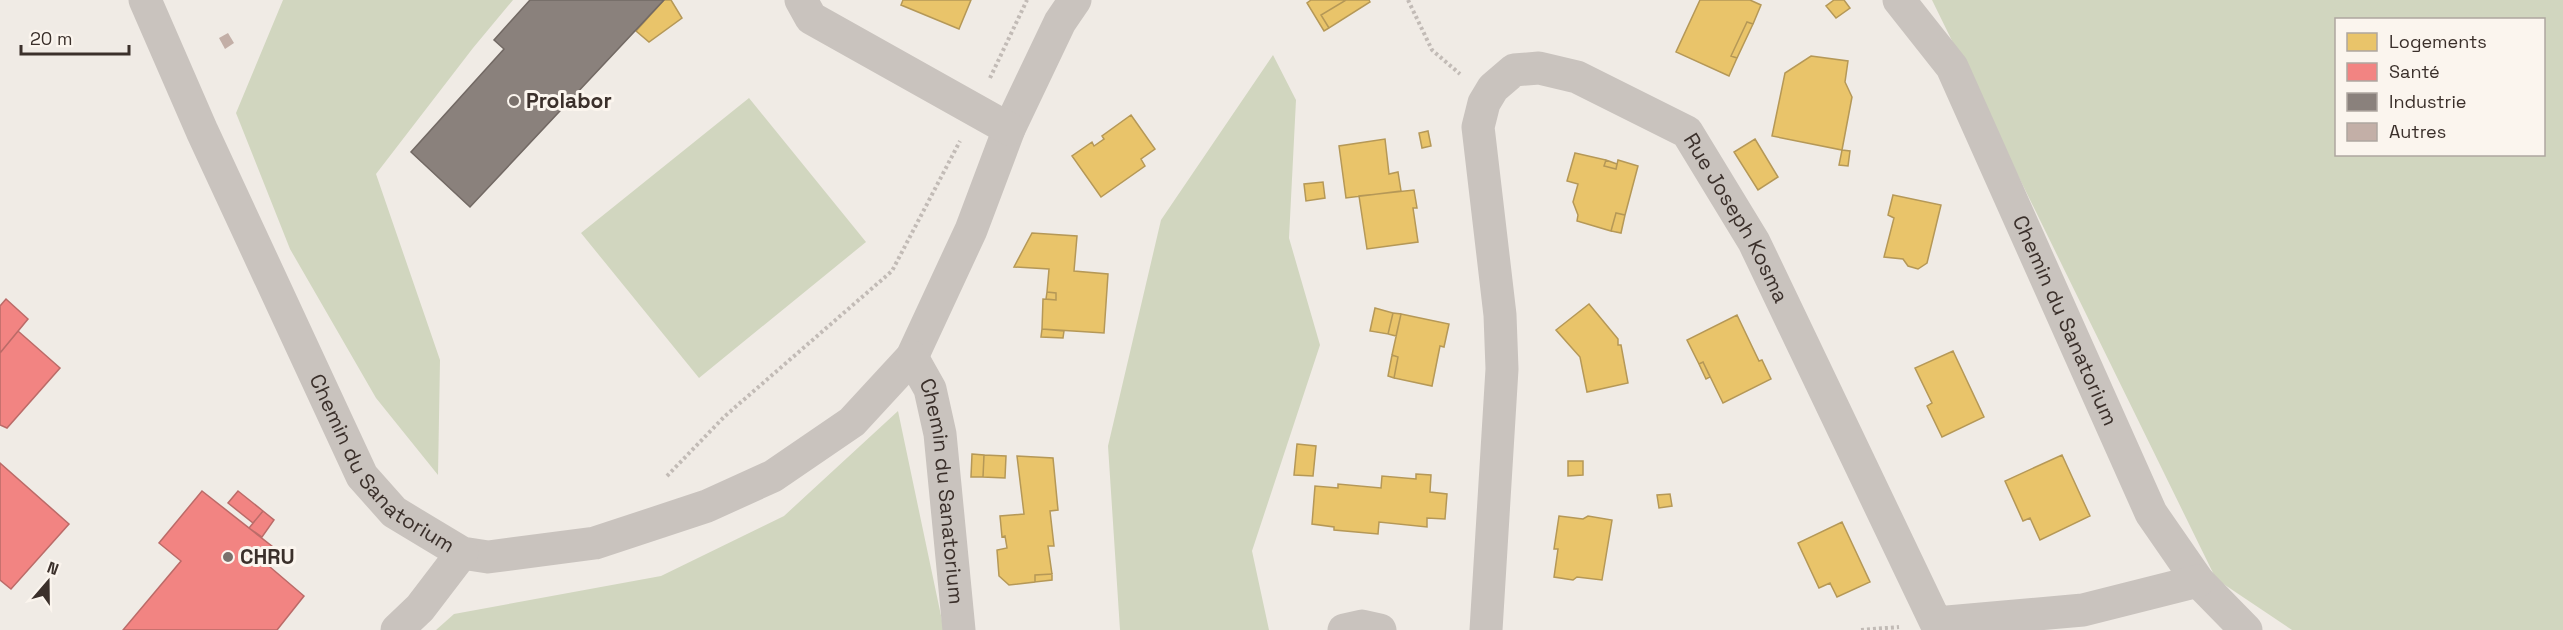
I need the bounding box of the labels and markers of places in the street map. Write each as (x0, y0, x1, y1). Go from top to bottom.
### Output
place label: Prolabor (526, 87, 612, 114)
marker: Prolabor (507, 94, 521, 108)
place label: CHRU (240, 543, 295, 570)
marker: CHRU (221, 550, 235, 564)

